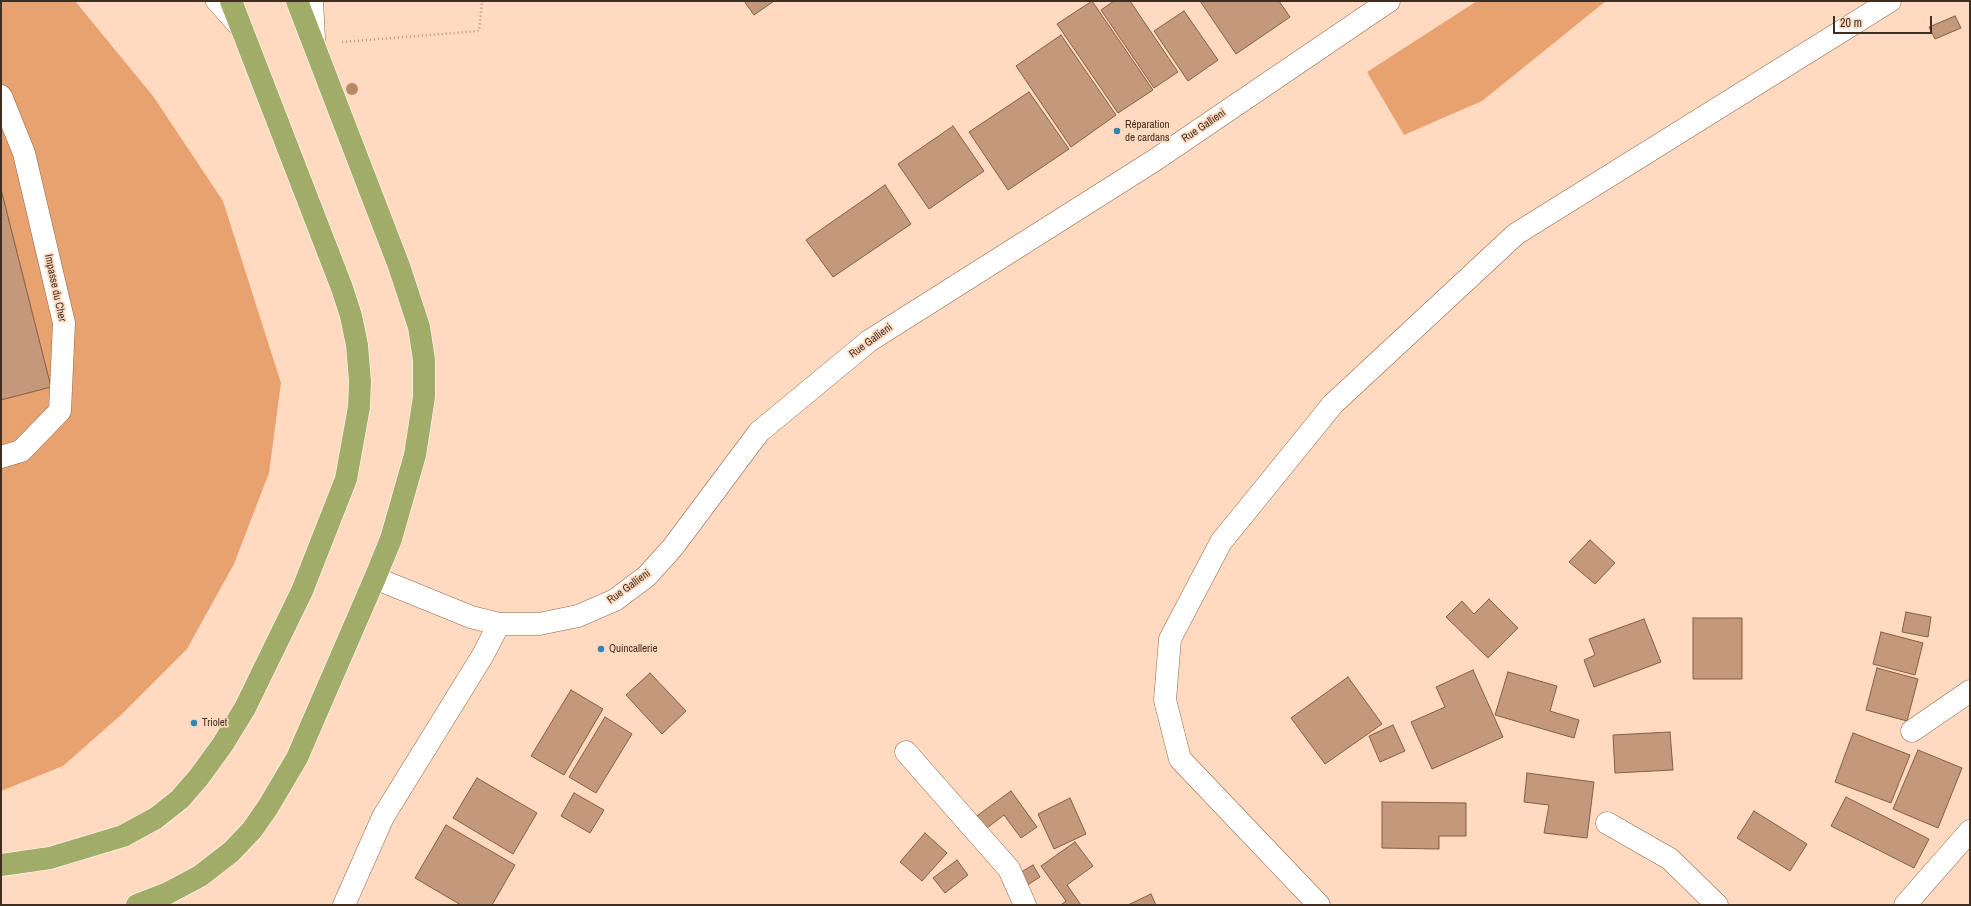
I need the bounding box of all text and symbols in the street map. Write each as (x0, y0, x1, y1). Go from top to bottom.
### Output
scale bar (1835, 8, 1934, 34)
text: 20 m (1840, 15, 1862, 31)
street label: Rue Gallieni (1180, 107, 1228, 145)
place label: Réparation de cardans (1125, 118, 1170, 144)
marker: Réparation de cardans (1112, 126, 1122, 136)
street label: Impasse du Cher (41, 253, 69, 323)
street label: Rue Gallieni (847, 321, 895, 361)
street label: Rue Gallieni (605, 567, 653, 607)
place label: Quincallerie (609, 642, 658, 656)
marker: Quincallerie (596, 644, 606, 654)
place label: Triolet (202, 716, 227, 730)
marker: Triolet (189, 718, 199, 728)

